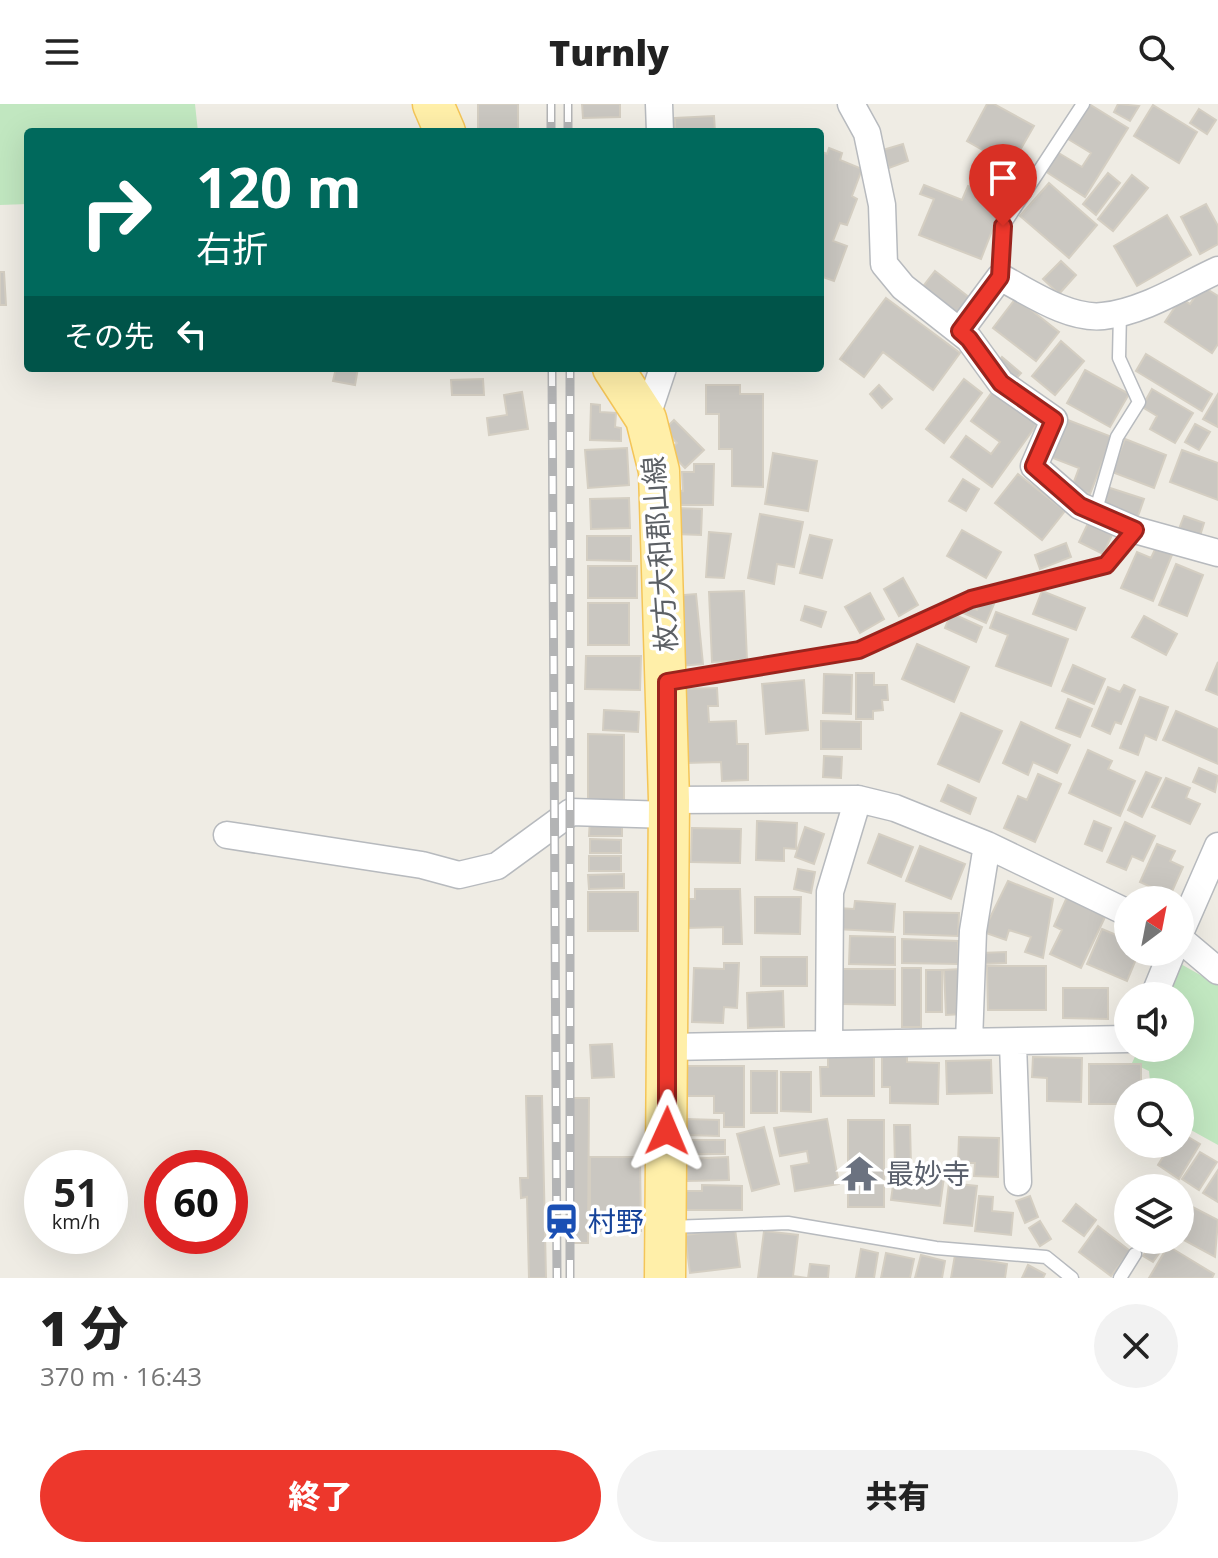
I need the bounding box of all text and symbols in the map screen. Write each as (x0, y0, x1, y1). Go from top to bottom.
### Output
text: Turnly (549, 28, 669, 77)
icon: menu (40, 30, 84, 74)
icon: search (1134, 30, 1178, 74)
pin (969, 144, 1037, 226)
text: 120 m (196, 148, 362, 224)
icon: arrive (981, 156, 1025, 200)
icon: right (64, 160, 168, 264)
text: 右折 (196, 224, 268, 273)
icon: left (170, 312, 214, 356)
text: その先 (64, 315, 154, 356)
street label: 枚方大和郡山線 (633, 455, 685, 653)
north arrow (1114, 886, 1194, 966)
map controls (1114, 886, 1194, 1254)
button: sound (1114, 982, 1194, 1062)
button: search (1114, 1078, 1194, 1158)
position arrow (625, 1089, 709, 1173)
speed limit sign: 60 (144, 1150, 248, 1254)
temple icon: 最妙寺 (841, 1154, 879, 1192)
place label: 最妙寺 (886, 1154, 970, 1192)
text: 51 (53, 1164, 99, 1219)
button: layers (1114, 1174, 1194, 1254)
station icon: 村野 (543, 1202, 581, 1240)
place label: 村野 (588, 1202, 644, 1240)
text: km/h (52, 1208, 100, 1235)
text: 1 分 (40, 1295, 129, 1360)
button: close (1094, 1304, 1178, 1388)
text: 370 m · 16:43 (40, 1358, 202, 1394)
button: 終了 (40, 1450, 601, 1542)
button: 共有 (617, 1450, 1178, 1542)

